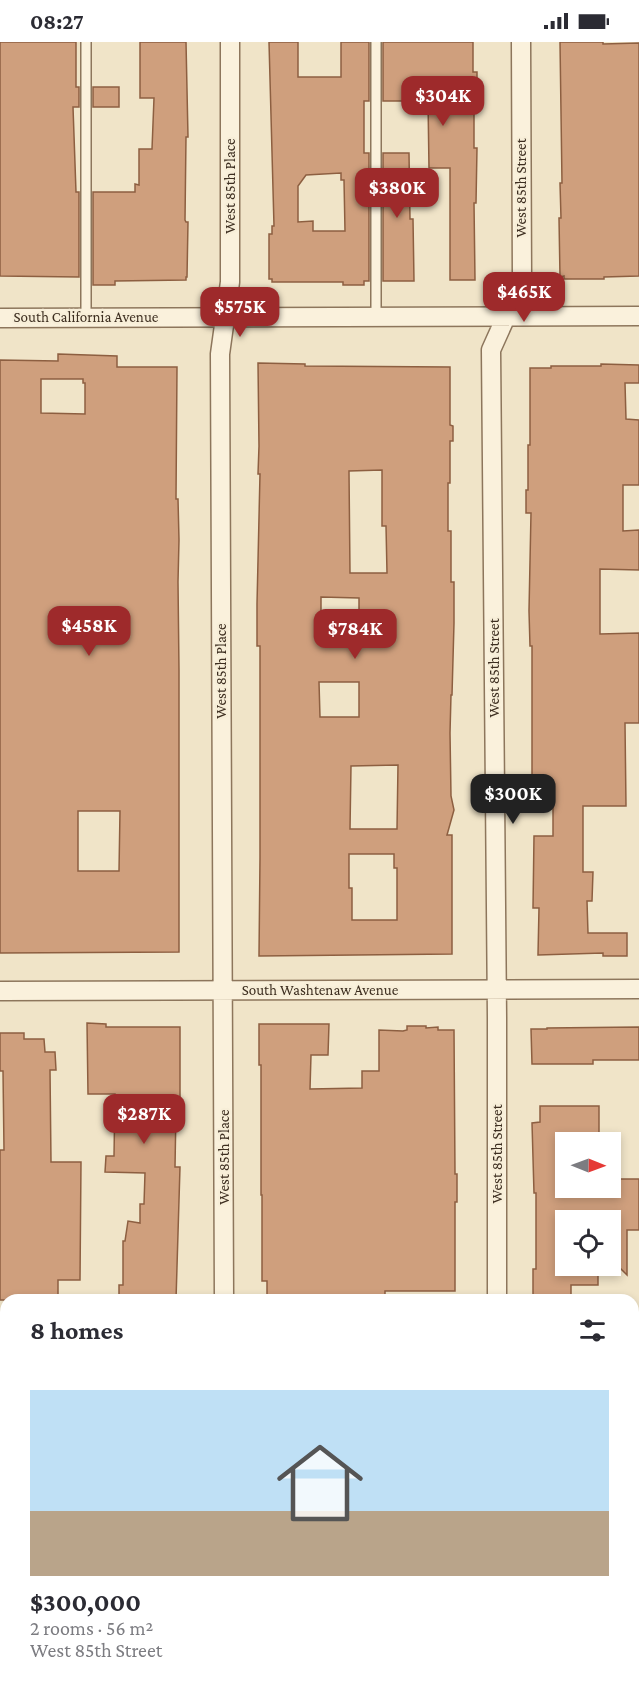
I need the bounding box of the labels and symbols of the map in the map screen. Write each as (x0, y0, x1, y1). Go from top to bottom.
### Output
pin: $304K (401, 76, 485, 127)
street label: West 85th Street (513, 137, 529, 238)
street label: West 85th Place (222, 138, 238, 234)
pin: $380K (355, 168, 439, 219)
pin: $465K (482, 272, 566, 323)
pin: $575K (198, 287, 282, 338)
street label: South California Avenue (14, 309, 159, 325)
pin: $458K (47, 606, 131, 657)
pin: $784K (313, 609, 397, 660)
street label: West 85th Street (486, 617, 502, 718)
street label: West 85th Place (213, 623, 229, 719)
pin: $300K (471, 774, 555, 825)
street label: South Washtenaw Avenue (242, 982, 399, 998)
pin: $287K (102, 1094, 186, 1145)
street label: West 85th Street (489, 1103, 505, 1204)
street label: West 85th Place (216, 1109, 232, 1205)
north arrow (555, 1132, 621, 1198)

